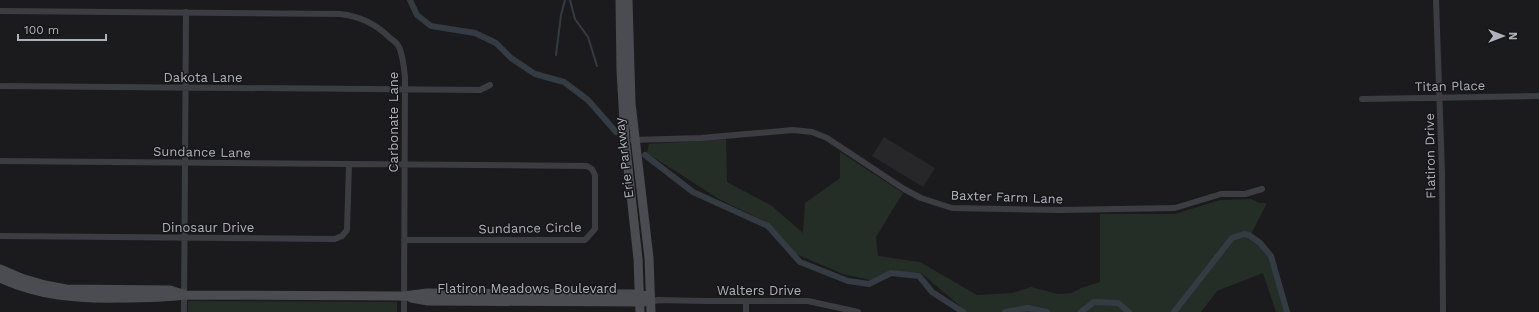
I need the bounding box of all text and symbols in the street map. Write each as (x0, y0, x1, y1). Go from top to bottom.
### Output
scale bar (18, 16, 106, 42)
north arrow (1483, 16, 1523, 56)
text: 100 m (24, 23, 59, 37)
text: N (1506, 32, 1519, 40)
street label: Dakota Lane (163, 70, 243, 85)
street label: Carbonate Lane (386, 72, 401, 172)
street label: Titan Place (1415, 78, 1485, 94)
street label: Flatiron Drive (1422, 113, 1438, 199)
street label: Erie Parkway (612, 116, 636, 199)
street label: Sundance Lane (153, 144, 251, 160)
street label: Baxter Farm Lane (950, 188, 1064, 206)
street label: Dinosaur Drive (162, 220, 254, 235)
street label: Sundance Circle (478, 220, 582, 236)
street label: Flatiron Meadows Boulevard (437, 281, 617, 296)
street label: Walters Drive (717, 283, 801, 298)

